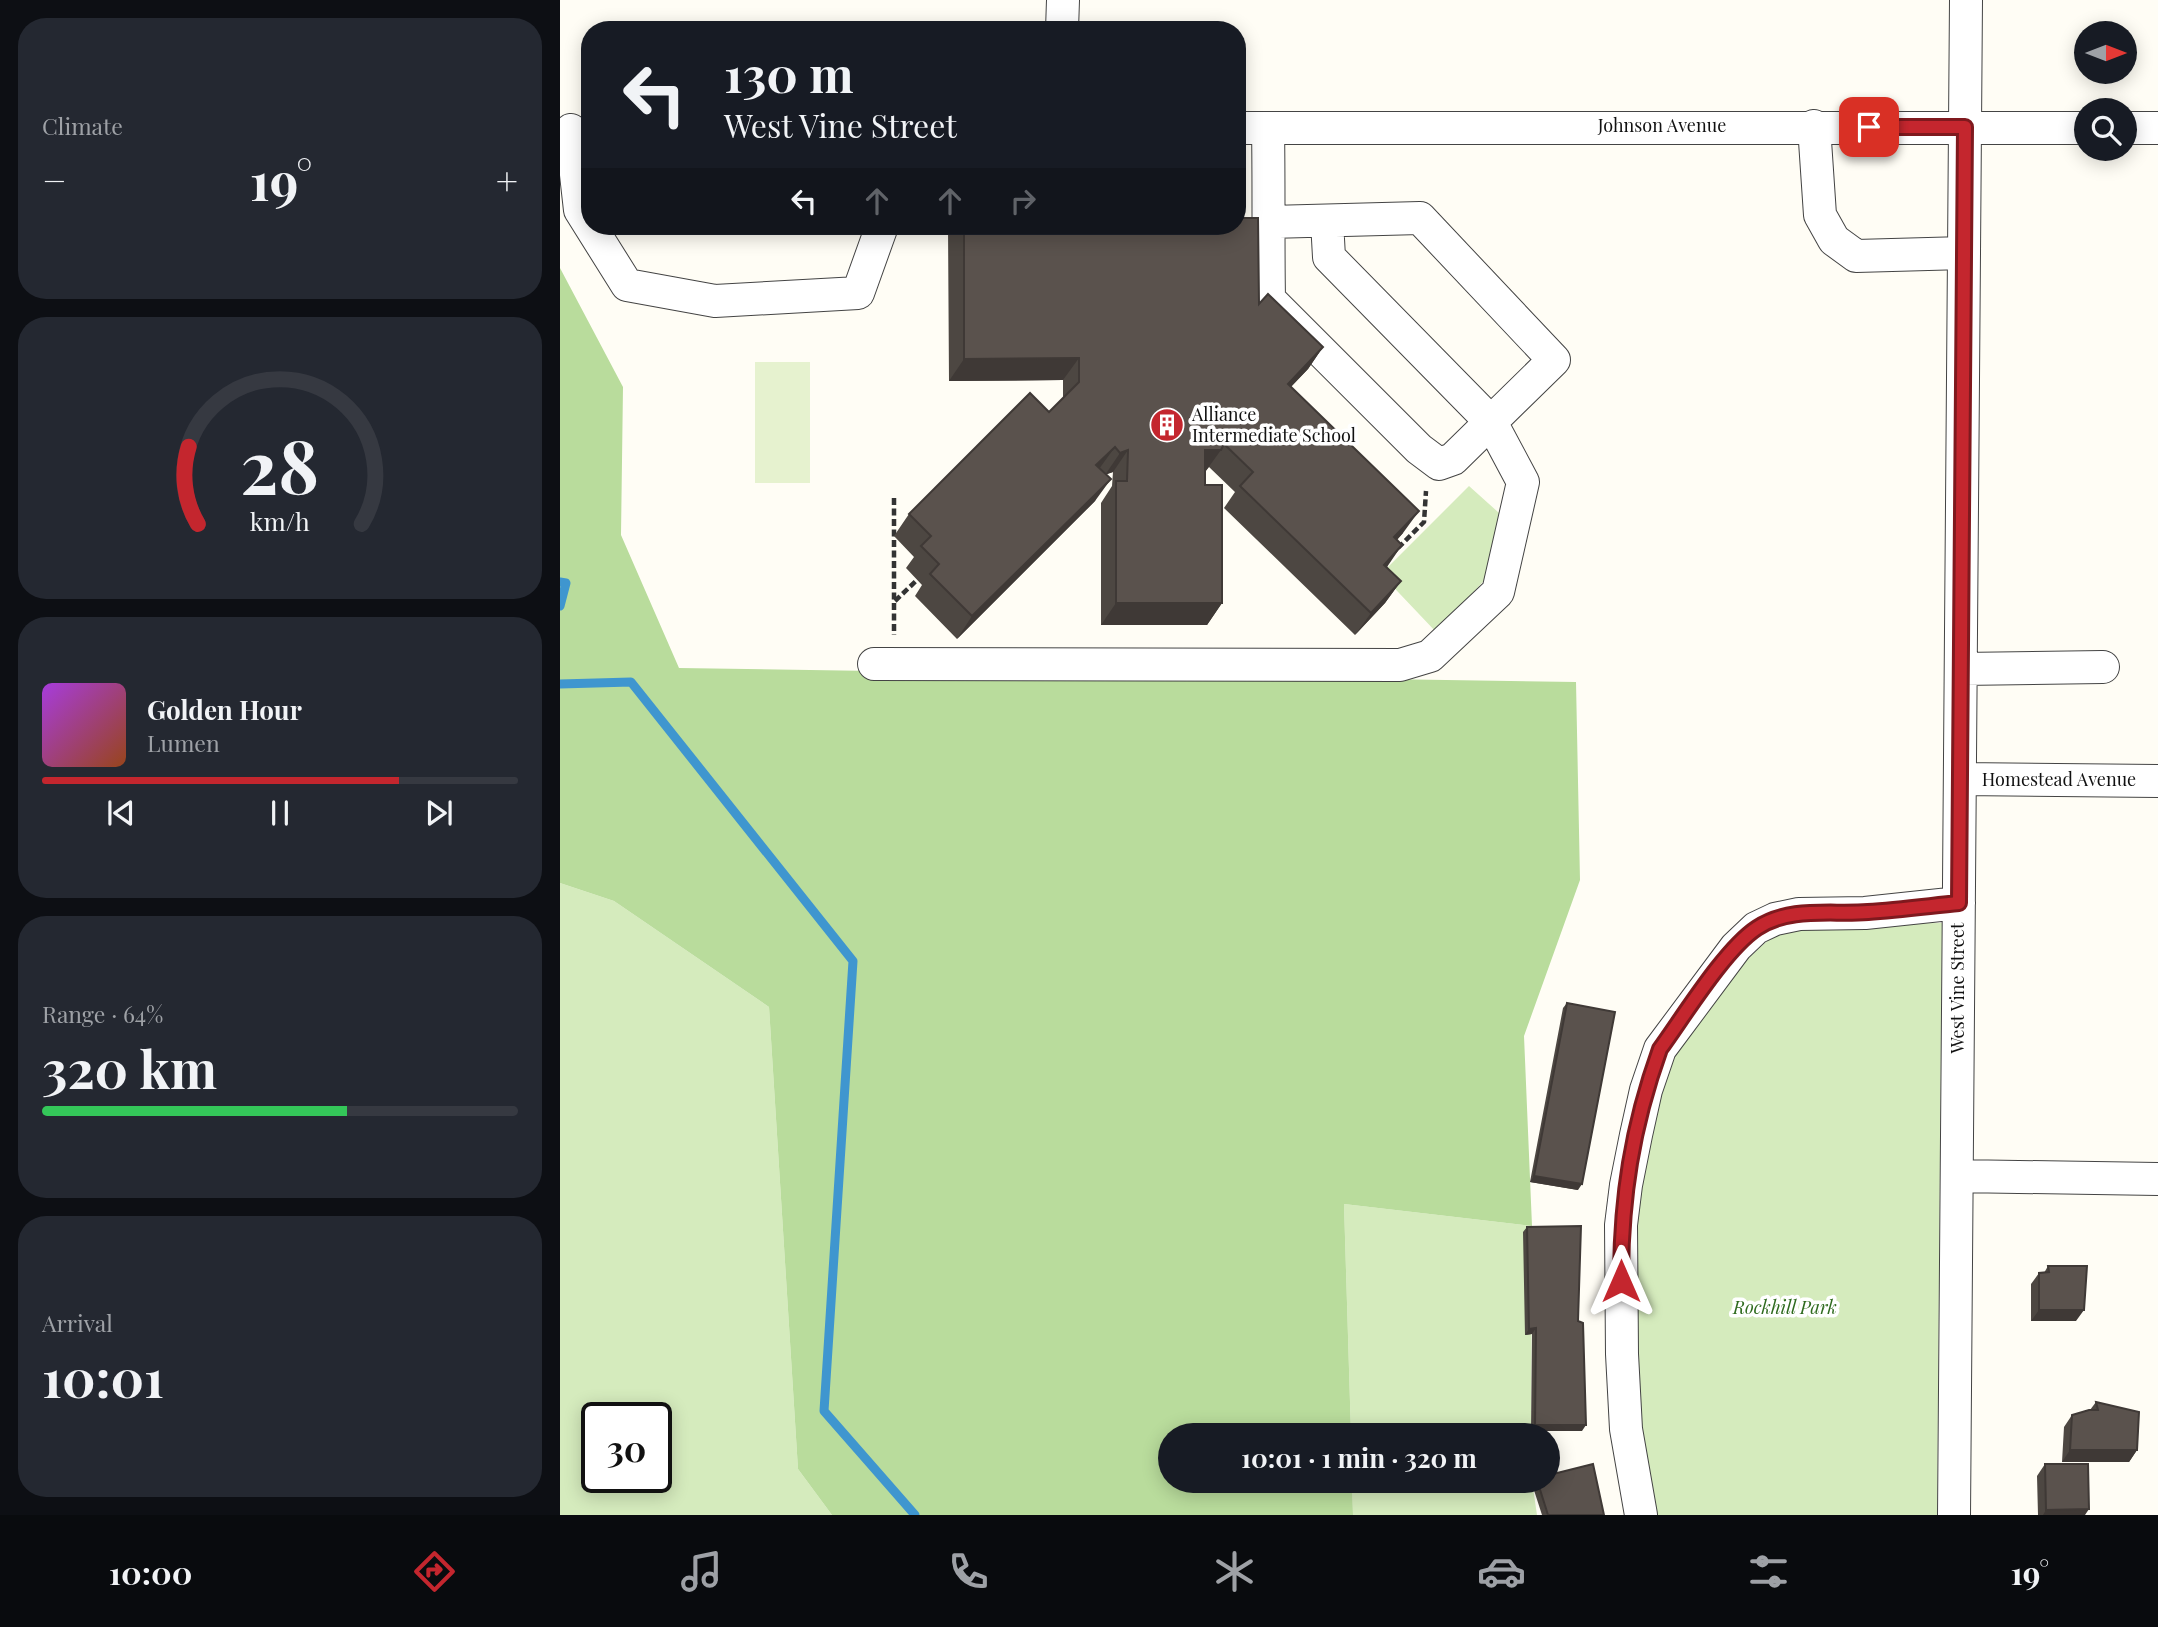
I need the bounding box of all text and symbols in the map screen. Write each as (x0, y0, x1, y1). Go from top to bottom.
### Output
north arrow (2074, 21, 2137, 84)
map controls (2074, 21, 2137, 161)
text: 130 m (724, 40, 854, 105)
icon: left (609, 49, 700, 140)
pin (1839, 97, 1899, 157)
button: search (2074, 98, 2137, 161)
text: West Vine Street (724, 103, 957, 146)
icon: arrive (1850, 108, 1888, 146)
text: Climate (42, 110, 123, 141)
street label: Johnson Avenue (1597, 113, 1726, 137)
text: 19° (250, 145, 313, 214)
text: − (42, 154, 67, 205)
text: + (496, 154, 518, 205)
icon: left (785, 182, 823, 220)
icon: ahead (858, 182, 896, 220)
icon: ahead (931, 182, 969, 220)
icon: right (1004, 182, 1042, 220)
place label: Alliance Intermediate School (1191, 402, 1356, 447)
building icon: Alliance Intermediate School (1148, 406, 1186, 444)
text: 28 (241, 416, 319, 513)
text: km/h (250, 504, 310, 537)
text: Golden Hour (147, 692, 302, 727)
text: Lumen (147, 727, 220, 758)
street label: Homestead Avenue (1982, 767, 2136, 791)
icon: previous (102, 794, 140, 832)
icon: pause (261, 794, 299, 832)
icon: next (420, 794, 458, 832)
street label: West Vine Street (1945, 922, 1969, 1054)
text: Range · 64% (42, 998, 163, 1029)
text: 320 km (42, 1033, 217, 1102)
position arrow (1584, 1244, 1658, 1318)
park label: Rockhill Park (1732, 1295, 1837, 1319)
text: Arrival (42, 1307, 113, 1338)
text: 10:01 (42, 1342, 164, 1411)
speed limit sign: 30 (581, 1402, 672, 1493)
text: 10:01 · 1 min · 320 m (1241, 1440, 1477, 1475)
icon: directions (410, 1547, 459, 1596)
icon: music (677, 1547, 726, 1596)
icon: phone (944, 1547, 993, 1596)
icon: climate (1210, 1547, 1259, 1596)
icon: car (1477, 1547, 1526, 1596)
icon: filters (1744, 1547, 1793, 1596)
text: 10:00 (109, 1550, 192, 1593)
text: 19° (2010, 1550, 2049, 1593)

